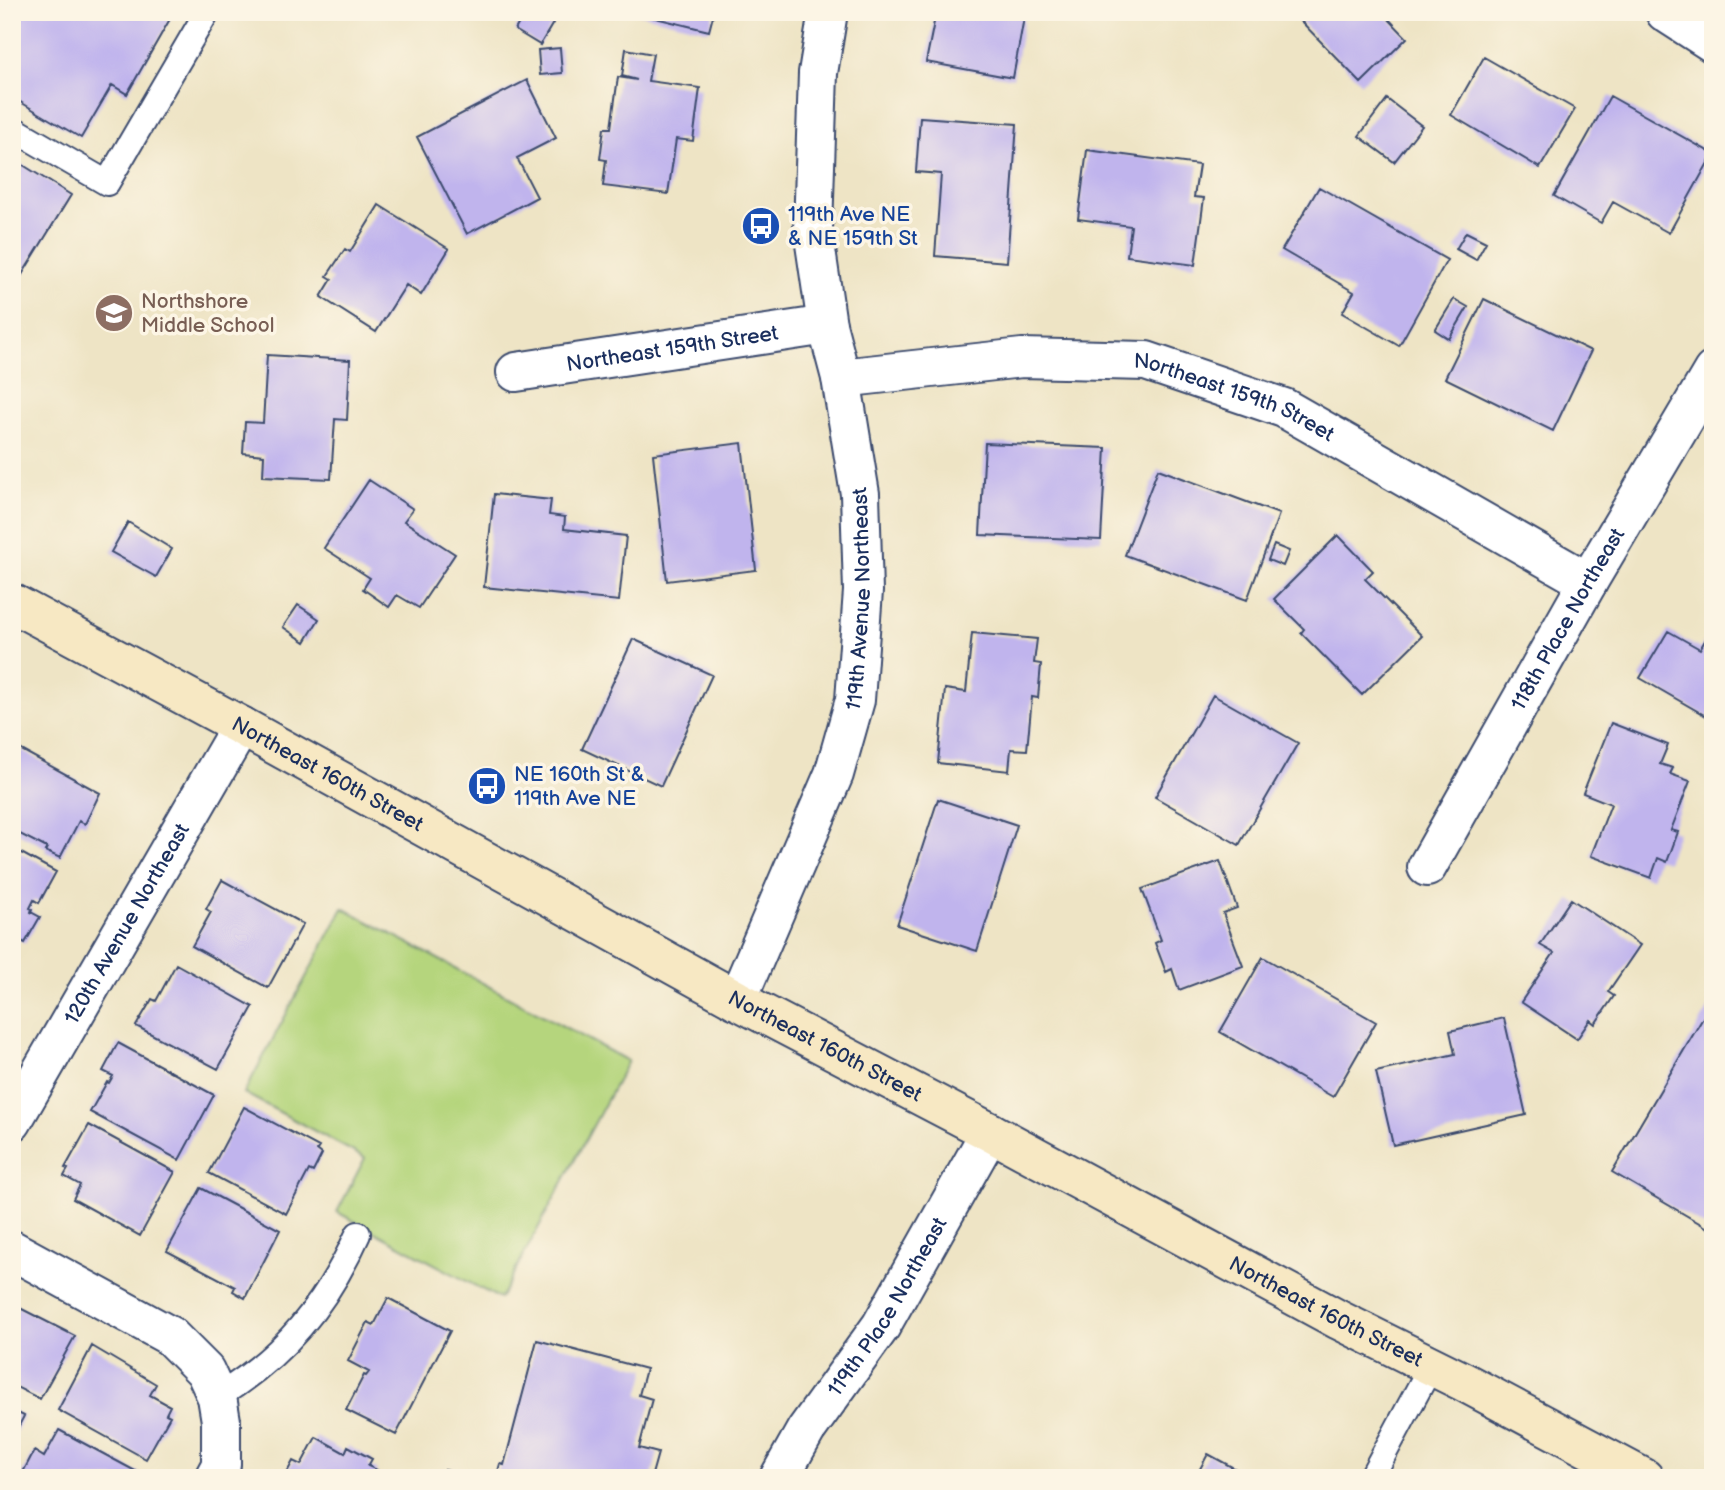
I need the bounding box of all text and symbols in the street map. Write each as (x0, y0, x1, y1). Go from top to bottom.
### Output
place label: 119th Ave NE & NE 159th St (788, 202, 918, 251)
bus stop icon: 119th Ave NE & NE 159th St (740, 205, 782, 247)
place label: Northshore Middle School (141, 289, 274, 338)
school or university icon: Northshore Middle School (93, 292, 135, 334)
street label: Northeast 159th Street (565, 320, 780, 377)
street label: Northeast 159th Street (1134, 349, 1339, 447)
street label: 119th Avenue Northeast (841, 485, 876, 714)
street label: 118th Place Northeast (1506, 523, 1630, 715)
street label: Northeast 160th Street (227, 711, 428, 837)
place label: NE 160th St & 119th Ave NE (514, 762, 645, 811)
bus stop icon: NE 160th St & 119th Ave NE (466, 765, 508, 807)
street label: 120th Avenue Northeast (59, 819, 195, 1029)
street label: Northeast 160th Street (724, 986, 926, 1107)
street label: 119th Place Northeast (823, 1213, 953, 1401)
street label: Northeast 160th Street (1225, 1251, 1427, 1373)

